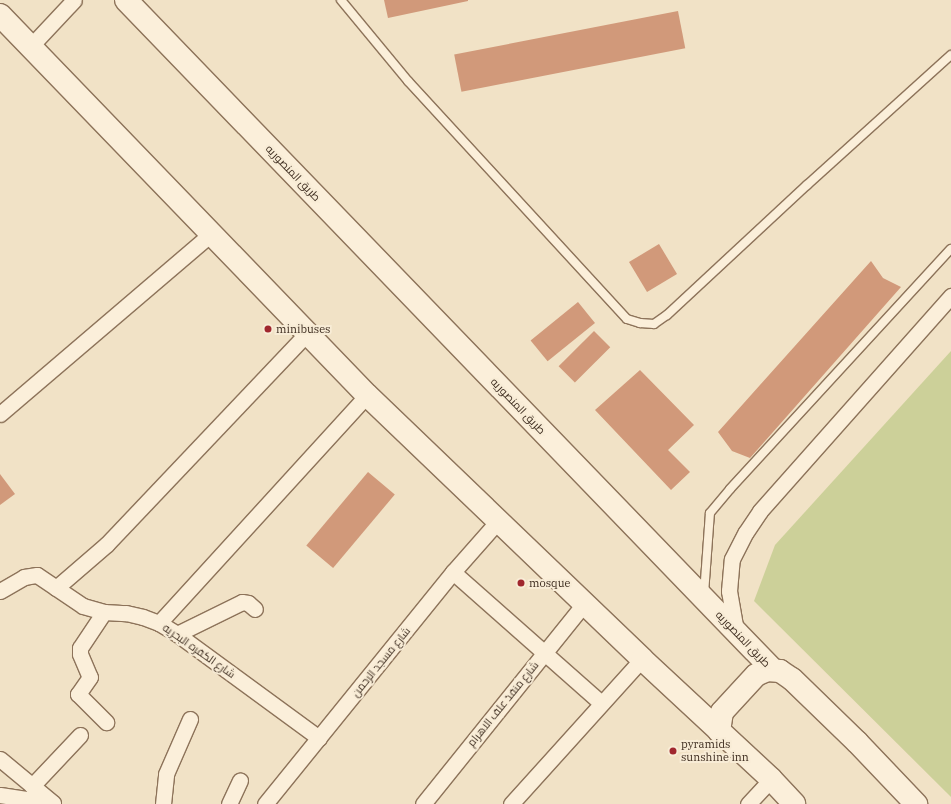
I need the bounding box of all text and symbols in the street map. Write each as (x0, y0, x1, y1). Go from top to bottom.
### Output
street label: طريق المنصوريه (263, 142, 323, 204)
place label: minibuses (276, 322, 330, 336)
marker: minibuses (263, 324, 273, 334)
street label: طريق المنصوريه (488, 375, 548, 437)
place label: mosque (529, 576, 570, 590)
marker: mosque (516, 578, 526, 588)
street label: طريق المنصوريه (713, 608, 773, 670)
street label: شارع الكفره البحريه (160, 621, 238, 681)
street label: شارع مسجد الرحمن (349, 624, 413, 700)
street label: شارع منفذ علف الاهرام (465, 659, 541, 749)
place label: pyramids sunshine inn (681, 738, 749, 764)
marker: pyramids sunshine inn (668, 746, 678, 756)

